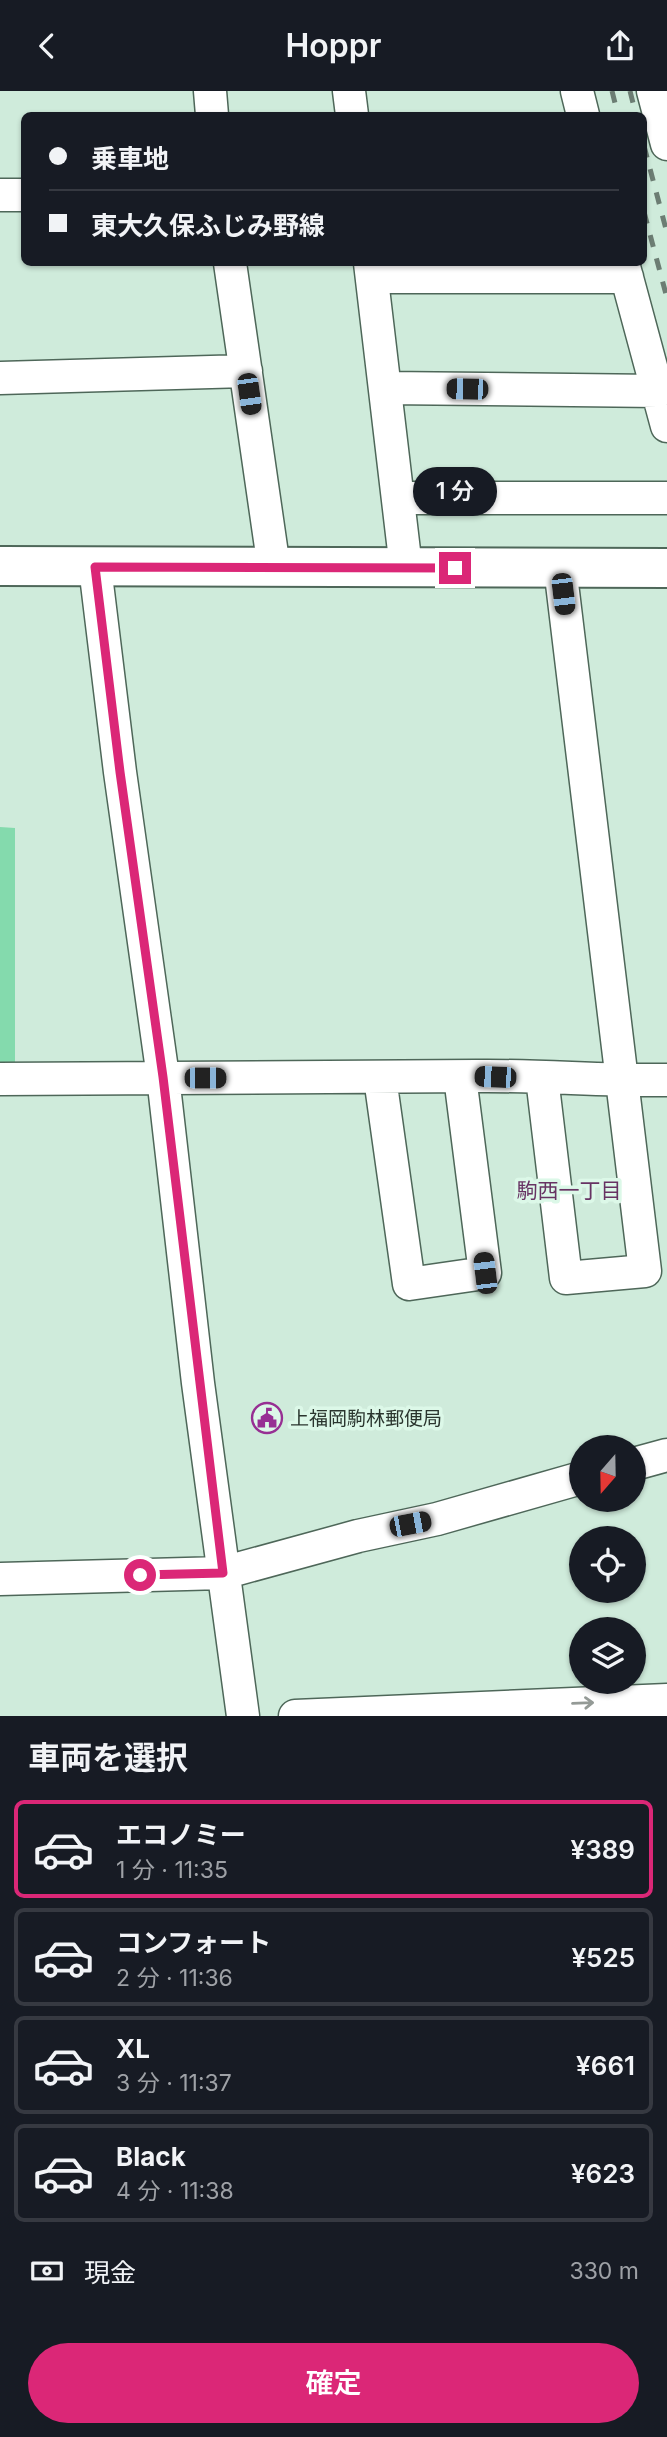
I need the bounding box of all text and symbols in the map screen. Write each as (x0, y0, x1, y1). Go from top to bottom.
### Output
text: Hoppr (286, 26, 381, 65)
icon: back (28, 27, 66, 65)
icon: share (601, 27, 639, 65)
text: 乗車地 (91, 143, 169, 174)
text: 東大久保ふじみ野線 (91, 210, 325, 241)
car (236, 372, 263, 416)
car (446, 378, 489, 400)
callout: 1 分 (413, 467, 497, 515)
text: 1 分 (436, 477, 474, 505)
route end (439, 552, 471, 584)
car (551, 572, 576, 616)
car (474, 1066, 517, 1088)
car (185, 1068, 227, 1089)
district label: 駒西一丁目 (517, 1178, 622, 1203)
car (473, 1251, 498, 1295)
public building icon: 上福岡駒林郵便局 (250, 1401, 284, 1435)
place label: 上福岡駒林郵便局 (290, 1407, 442, 1430)
north arrow (569, 1435, 646, 1512)
map controls (569, 1435, 646, 1694)
car (388, 1510, 433, 1538)
button: locate (569, 1526, 646, 1603)
route start (124, 1559, 156, 1591)
button: layers (569, 1617, 646, 1694)
one-way arrow (571, 1696, 594, 1709)
text: 車両を選択 (28, 1738, 188, 1777)
icon: car (32, 1818, 95, 1881)
text: エコノミー (116, 1819, 246, 1850)
text: ¥389 (571, 1834, 635, 1865)
text: 1 分 · 11:35 (116, 1856, 228, 1884)
icon: car (32, 1926, 95, 1989)
text: コンフォート (116, 1927, 271, 1958)
text: ¥525 (571, 1942, 635, 1973)
text: 2 分 · 11:36 (116, 1964, 233, 1992)
text: XL (116, 2033, 150, 2064)
icon: car (32, 2034, 95, 2097)
text: ¥661 (576, 2050, 635, 2081)
text: 3 分 · 11:37 (116, 2069, 232, 2097)
text: Black (116, 2141, 186, 2172)
icon: car (32, 2142, 95, 2205)
text: ¥623 (571, 2158, 635, 2189)
text: 4 分 · 11:38 (116, 2177, 234, 2205)
icon: cash (28, 2252, 66, 2290)
text: 現金 (84, 2257, 136, 2288)
text: 330 m (569, 2257, 639, 2285)
button: 確定 (28, 2343, 639, 2423)

